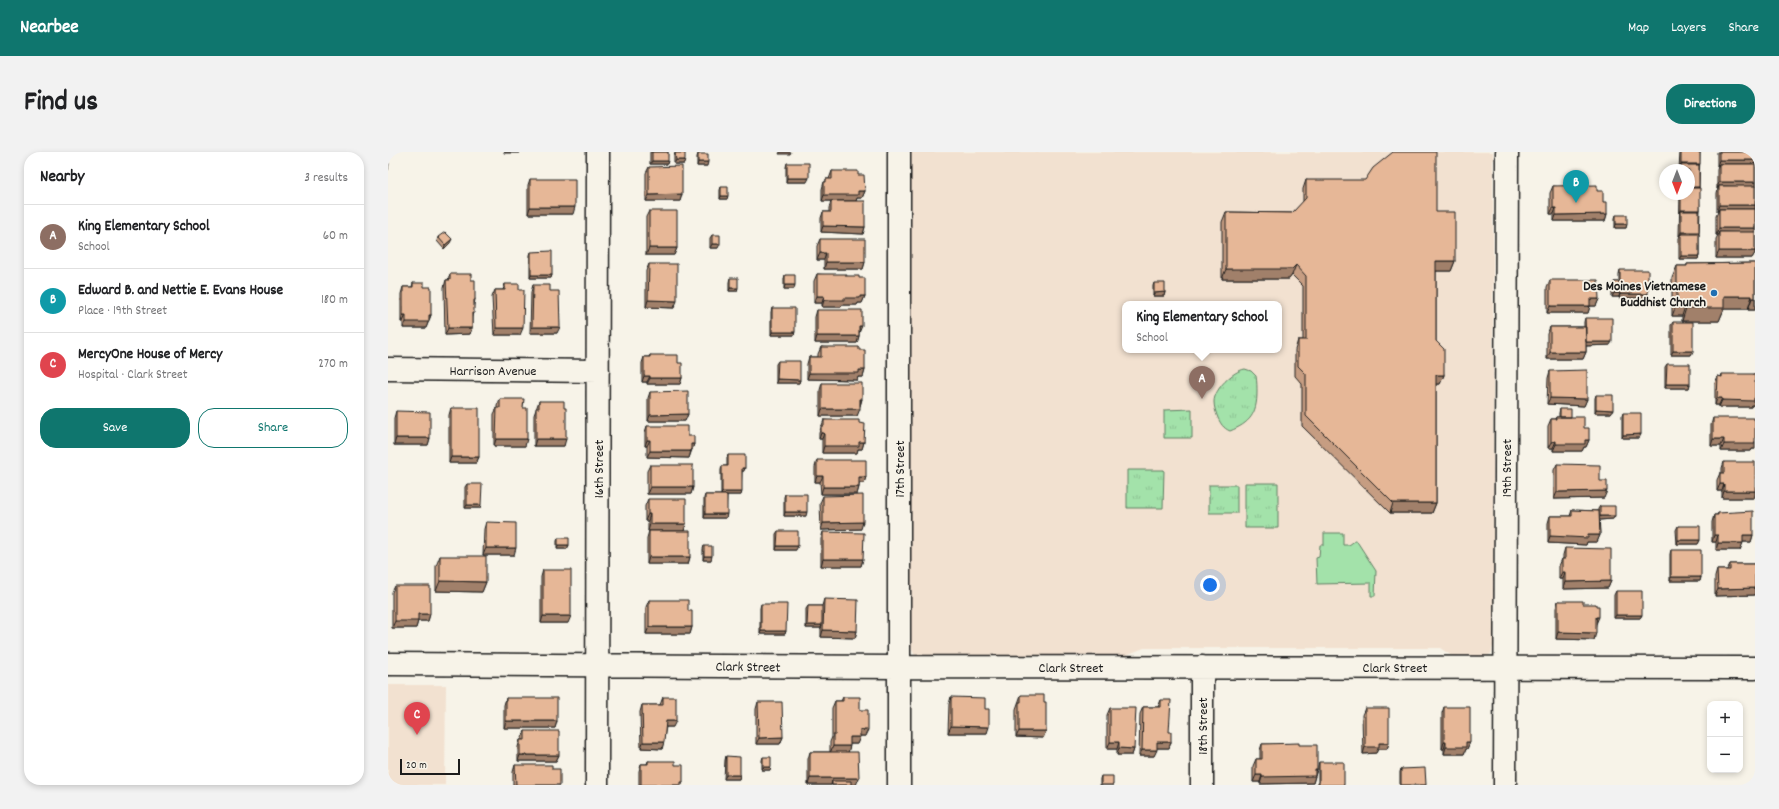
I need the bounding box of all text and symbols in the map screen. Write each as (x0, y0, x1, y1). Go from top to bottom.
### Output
text: Nearbee (20, 15, 79, 42)
text: Map (1628, 18, 1649, 38)
text: Layers (1671, 18, 1706, 38)
text: Share (1728, 18, 1759, 38)
text: Find us (24, 84, 98, 124)
button: Directions (1666, 84, 1755, 124)
north arrow (1659, 164, 1695, 200)
text: Nearby (40, 166, 84, 190)
text: 3 results (304, 169, 348, 188)
pin: B (1563, 170, 1589, 203)
text: King Elementary School (78, 216, 210, 238)
text: A (49, 227, 57, 246)
text: 60 m (323, 227, 348, 246)
text: School (78, 238, 110, 257)
place label: Des Moines Vietnamese Buddhist Church (1583, 277, 1707, 313)
text: Edward B. and Nettie E. Evans House (78, 280, 283, 302)
marker: Des Moines Vietnamese Buddhist Church (1709, 288, 1719, 298)
text: B (50, 291, 56, 310)
text: 180 m (321, 291, 348, 310)
popup (1122, 301, 1282, 353)
text: Place · 19th Street (78, 302, 167, 321)
text: King Elementary School (1136, 307, 1268, 329)
text: School (1136, 329, 1168, 348)
text: MercyOne House of Mercy (78, 344, 222, 366)
text: C (50, 355, 56, 374)
text: 270 m (318, 355, 348, 374)
street label: Harrison Avenue (450, 362, 536, 382)
text: Hospital · Clark Street (78, 366, 188, 385)
pin: A (1189, 366, 1215, 399)
button: Save (40, 408, 190, 448)
button: Share (198, 408, 348, 448)
street label: 19th Street (1498, 439, 1518, 497)
street label: 16th Street (590, 440, 610, 498)
street label: 17th Street (891, 440, 911, 498)
your location (1200, 575, 1220, 595)
street label: Clark Street (715, 657, 781, 679)
street label: Clark Street (1039, 659, 1103, 679)
street label: Clark Street (1363, 659, 1427, 679)
street label: 18th Street (1194, 697, 1214, 755)
map controls (1707, 701, 1743, 773)
button: + (1707, 701, 1743, 737)
pin: C (404, 702, 430, 735)
button: − (1707, 737, 1743, 773)
scale bar (400, 757, 460, 776)
text: 20 m (406, 758, 427, 774)

